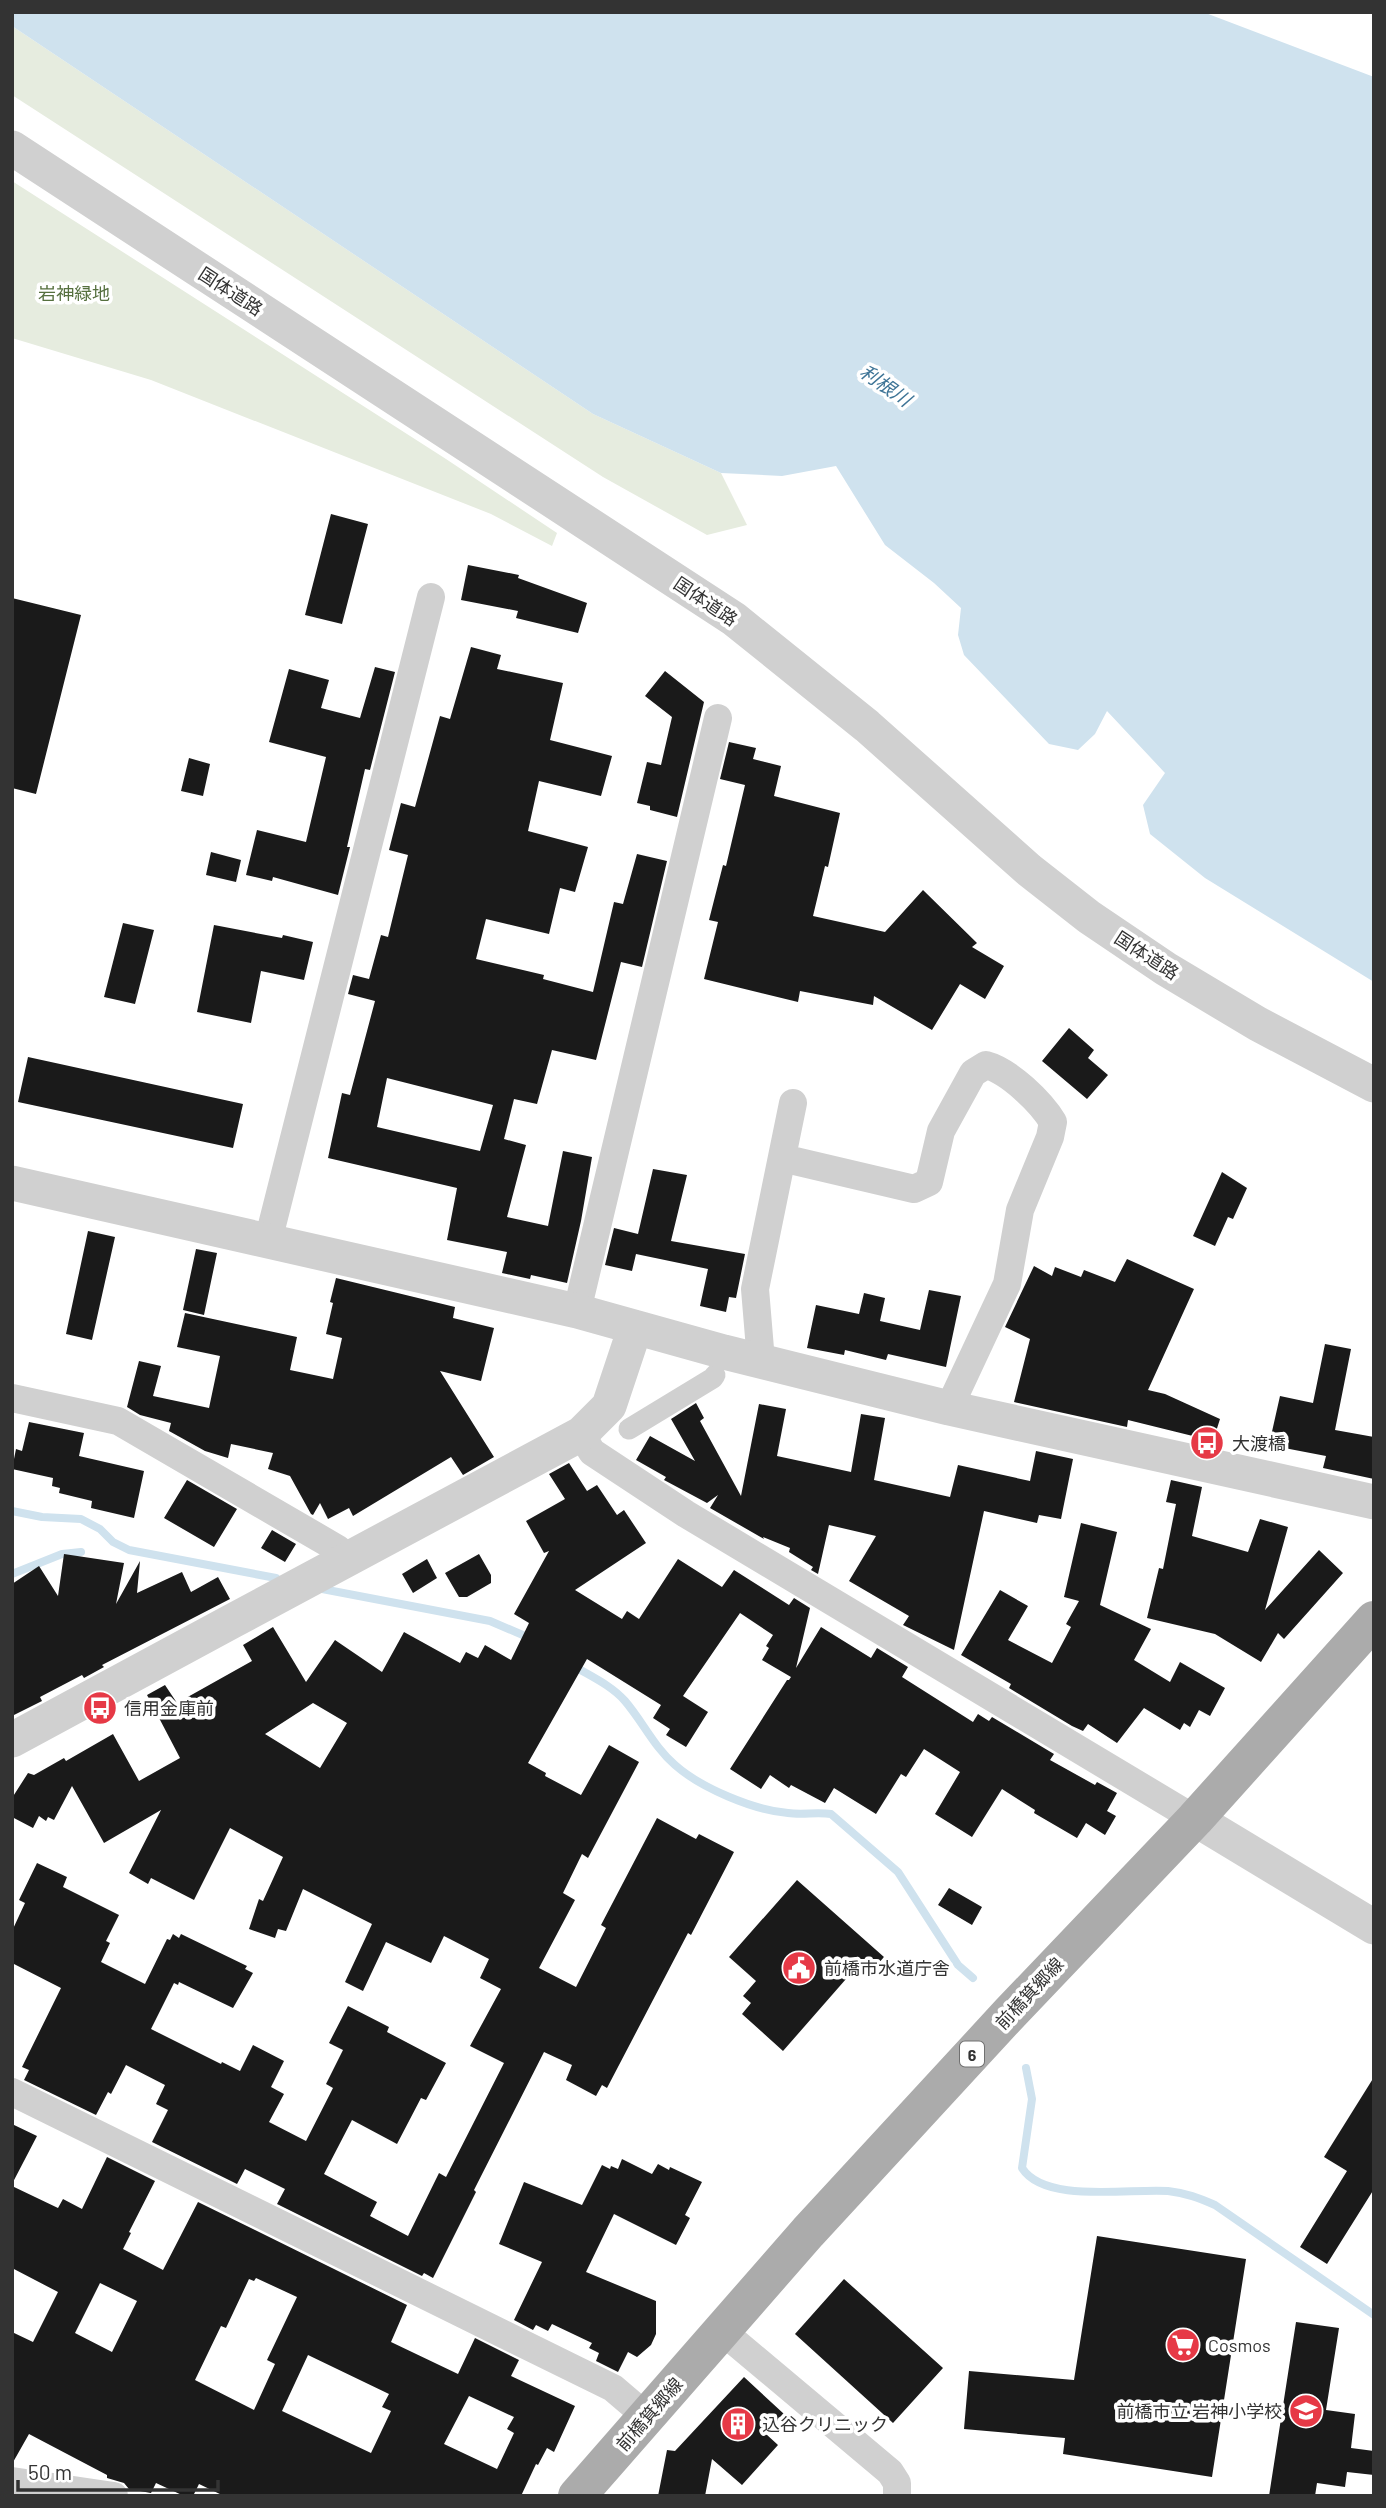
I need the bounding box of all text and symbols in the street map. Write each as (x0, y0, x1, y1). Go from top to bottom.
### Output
street label: 国体道路 (195, 262, 267, 320)
park label: 岩神緑地 (38, 282, 110, 304)
water label: 利根川 (856, 359, 918, 412)
street label: 国体道路 (670, 572, 742, 630)
street label: 国体道路 (1111, 926, 1183, 984)
bus stop icon: 大渡橋 (1188, 1424, 1226, 1462)
place label: 大渡橋 (1232, 1432, 1286, 1454)
bus stop icon: 信用金庫前 (81, 1689, 119, 1727)
place label: 信用金庫前 (124, 1697, 214, 1719)
public building icon: 前橋市水道庁舎 (780, 1949, 818, 1987)
street label: 前橋箕郷線 (990, 1953, 1068, 2033)
place label: 前橋市水道庁舎 (824, 1957, 950, 1979)
road number: 6 (960, 2042, 984, 2066)
supermarket icon: Cosmos (1164, 2326, 1202, 2364)
place label: Cosmos (1208, 2334, 1271, 2356)
street label: 前橋箕郷線 (611, 2373, 687, 2455)
school or university icon: 前橋市立 岩神小学校 (1287, 2392, 1325, 2430)
place label: 前橋市立 岩神小学校 (1116, 2400, 1282, 2422)
building icon: 込谷クリニック (719, 2405, 757, 2443)
place label: 込谷クリニック (762, 2413, 888, 2435)
scale bar (18, 2448, 217, 2492)
text: 50 m (28, 2459, 72, 2484)

